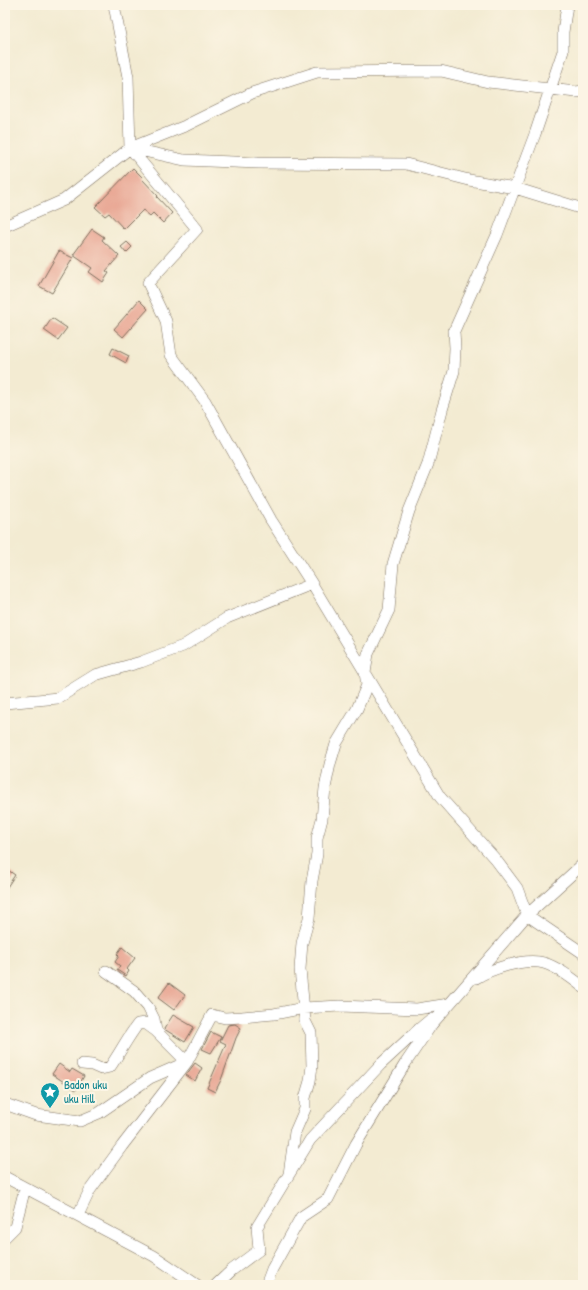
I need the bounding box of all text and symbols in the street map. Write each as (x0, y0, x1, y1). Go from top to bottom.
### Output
place label: Badon uku uku Hill (64, 1076, 107, 1107)
place icon: Badon uku uku Hill (39, 1081, 61, 1109)

